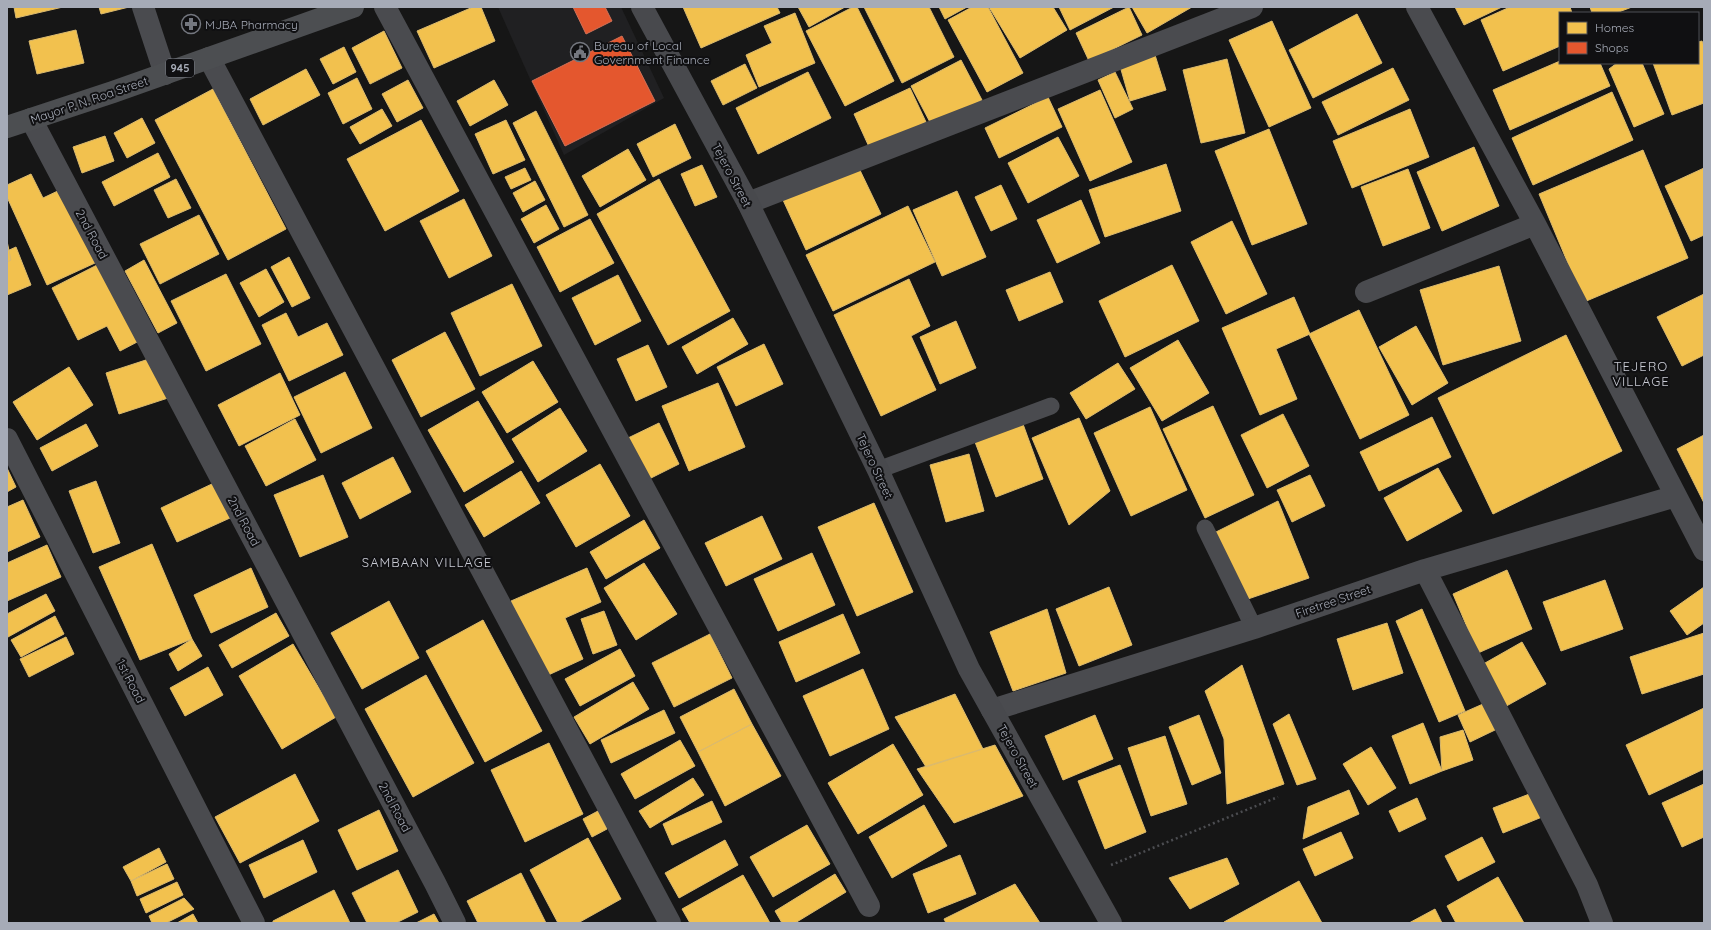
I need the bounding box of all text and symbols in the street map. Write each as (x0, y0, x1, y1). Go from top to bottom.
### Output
legend (1559, 12, 1699, 64)
pharmacy icon: MJBA Pharmacy (180, 13, 202, 35)
place label: MJBA Pharmacy (205, 17, 298, 32)
text: Homes (1595, 20, 1635, 35)
place label: Bureau of Local Government Finance (594, 38, 710, 67)
text: Shops (1595, 40, 1629, 55)
public building icon: Bureau of Local Government Finance (569, 41, 591, 63)
road number: 945 (166, 59, 194, 77)
street label: Mayor P. N. Roa Street (28, 73, 150, 127)
street label: Tejero Street (709, 140, 755, 210)
street label: 2nd Road (73, 207, 111, 261)
district label: TEJERO VILLAGE (1612, 358, 1670, 389)
street label: Tejero Street (853, 431, 897, 501)
street label: 2nd Road (225, 494, 263, 548)
district label: SAMBAAN VILLAGE (362, 554, 492, 570)
street label: Firetree Street (1293, 581, 1373, 621)
street label: 1st Road (114, 657, 148, 705)
street label: Tejero Street (994, 722, 1042, 790)
street label: 2nd Road (376, 780, 414, 834)

